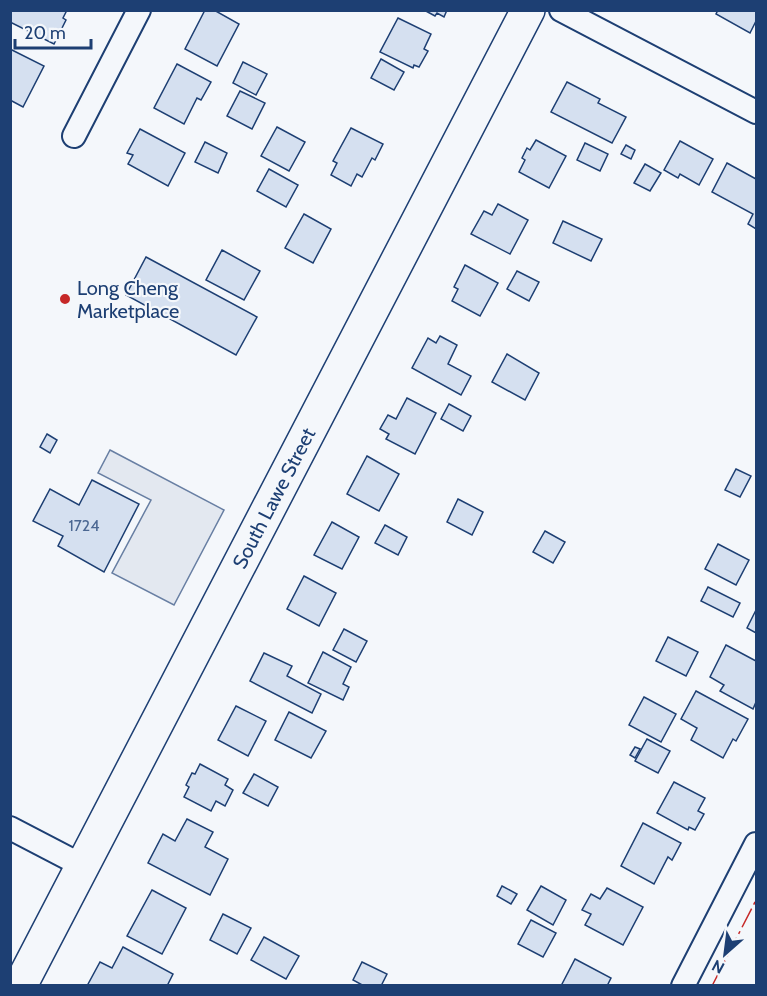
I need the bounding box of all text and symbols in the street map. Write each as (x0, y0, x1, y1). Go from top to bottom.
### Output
scale bar (15, 12, 92, 50)
text: 20 m (24, 22, 66, 44)
place label: Long Cheng Marketplace (77, 276, 179, 323)
marker: Long Cheng Marketplace (58, 292, 72, 306)
street label: South Lawe Street (227, 424, 321, 573)
house number: 1724 (69, 516, 99, 535)
north arrow (695, 924, 755, 984)
text: N (709, 956, 728, 978)

